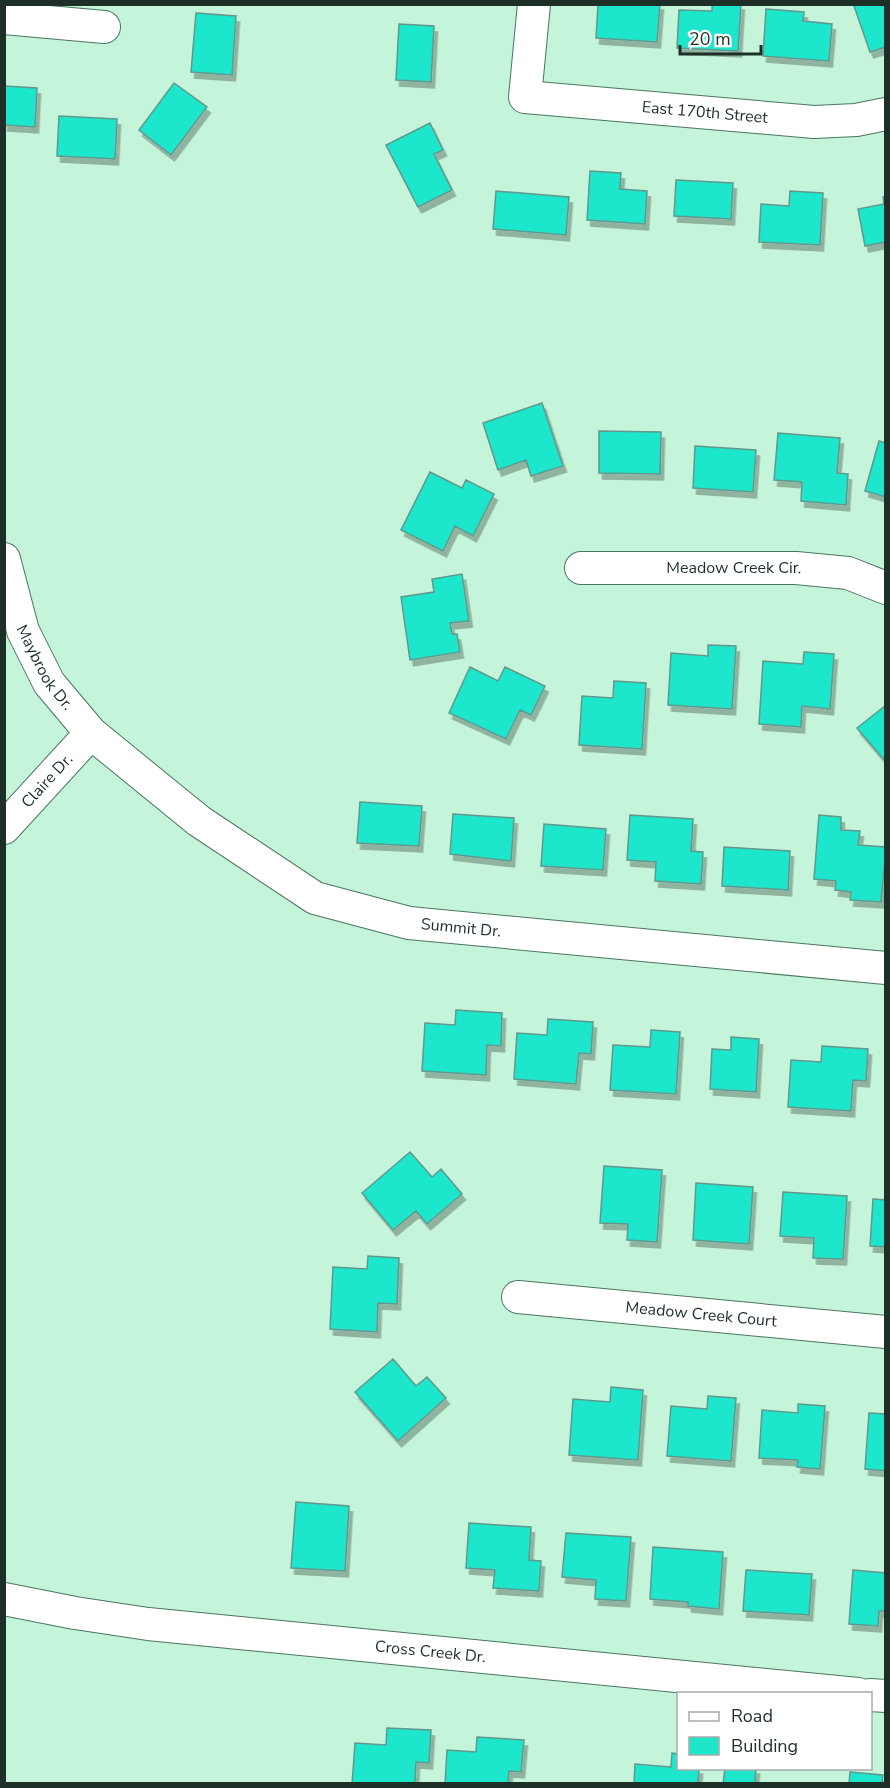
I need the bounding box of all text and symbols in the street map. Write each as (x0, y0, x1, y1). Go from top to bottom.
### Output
scale bar (680, 18, 761, 56)
text: 20 m (689, 27, 731, 51)
street label: East 170th Street (641, 96, 769, 129)
street label: Meadow Creek Cir. (666, 557, 803, 580)
street label: Maybrook Dr. (11, 621, 78, 715)
street label: Claire Dr. (17, 749, 78, 813)
street label: Summit Dr. (420, 913, 502, 943)
street label: Meadow Creek Court (625, 1296, 778, 1333)
street label: Cross Creek Dr. (374, 1635, 487, 1668)
legend (677, 1692, 872, 1770)
text: Road (731, 1704, 773, 1728)
text: Building (731, 1734, 798, 1758)

